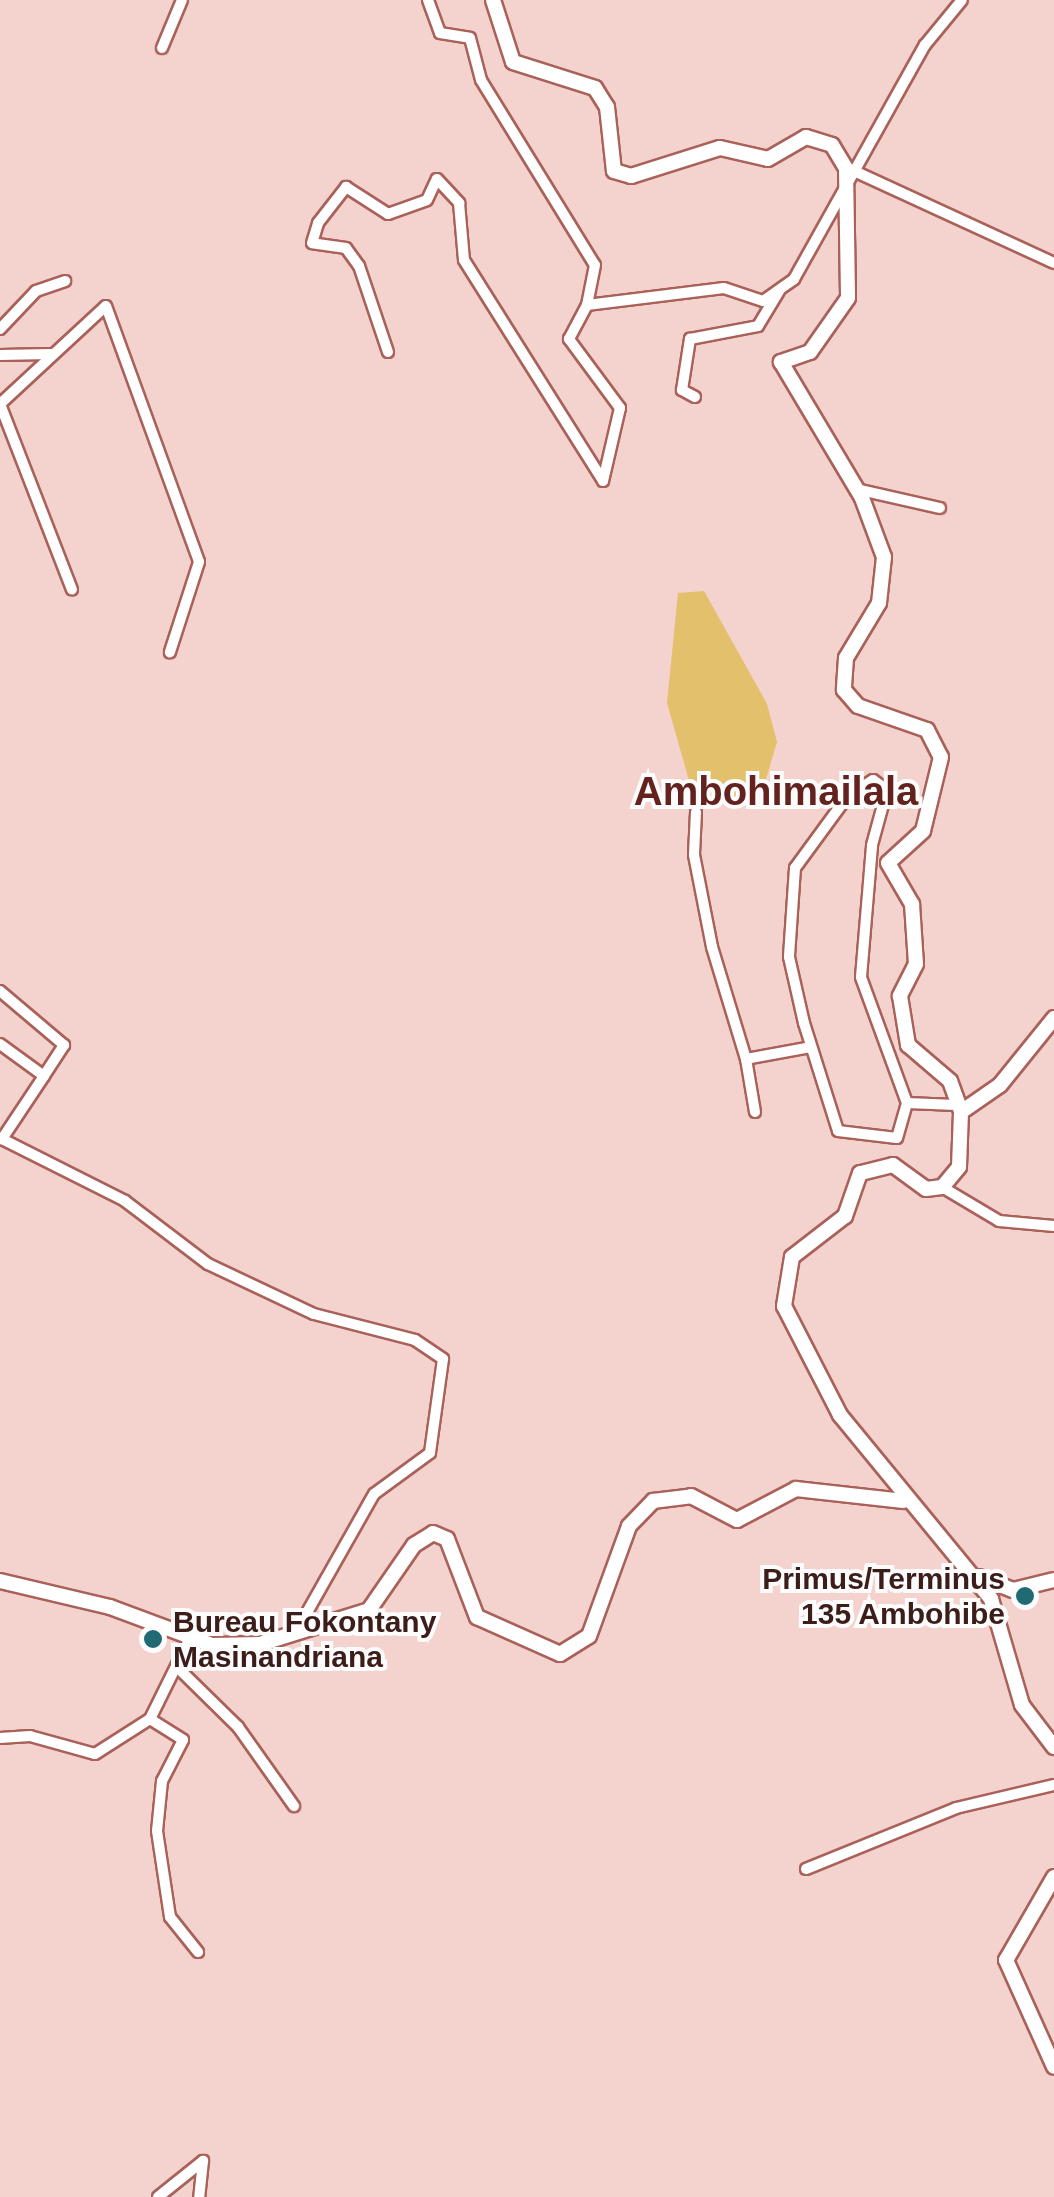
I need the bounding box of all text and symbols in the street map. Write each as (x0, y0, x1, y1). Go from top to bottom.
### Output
district label: Ambohimailala (634, 767, 918, 815)
place label: Primus/Terminus 135 Ambohibe (762, 1561, 1005, 1632)
marker: Primus/Terminus 135 Ambohibe (1014, 1585, 1036, 1607)
place label: Bureau Fokontany Masinandriana (173, 1604, 436, 1674)
marker: Bureau Fokontany Masinandriana (142, 1628, 164, 1650)

